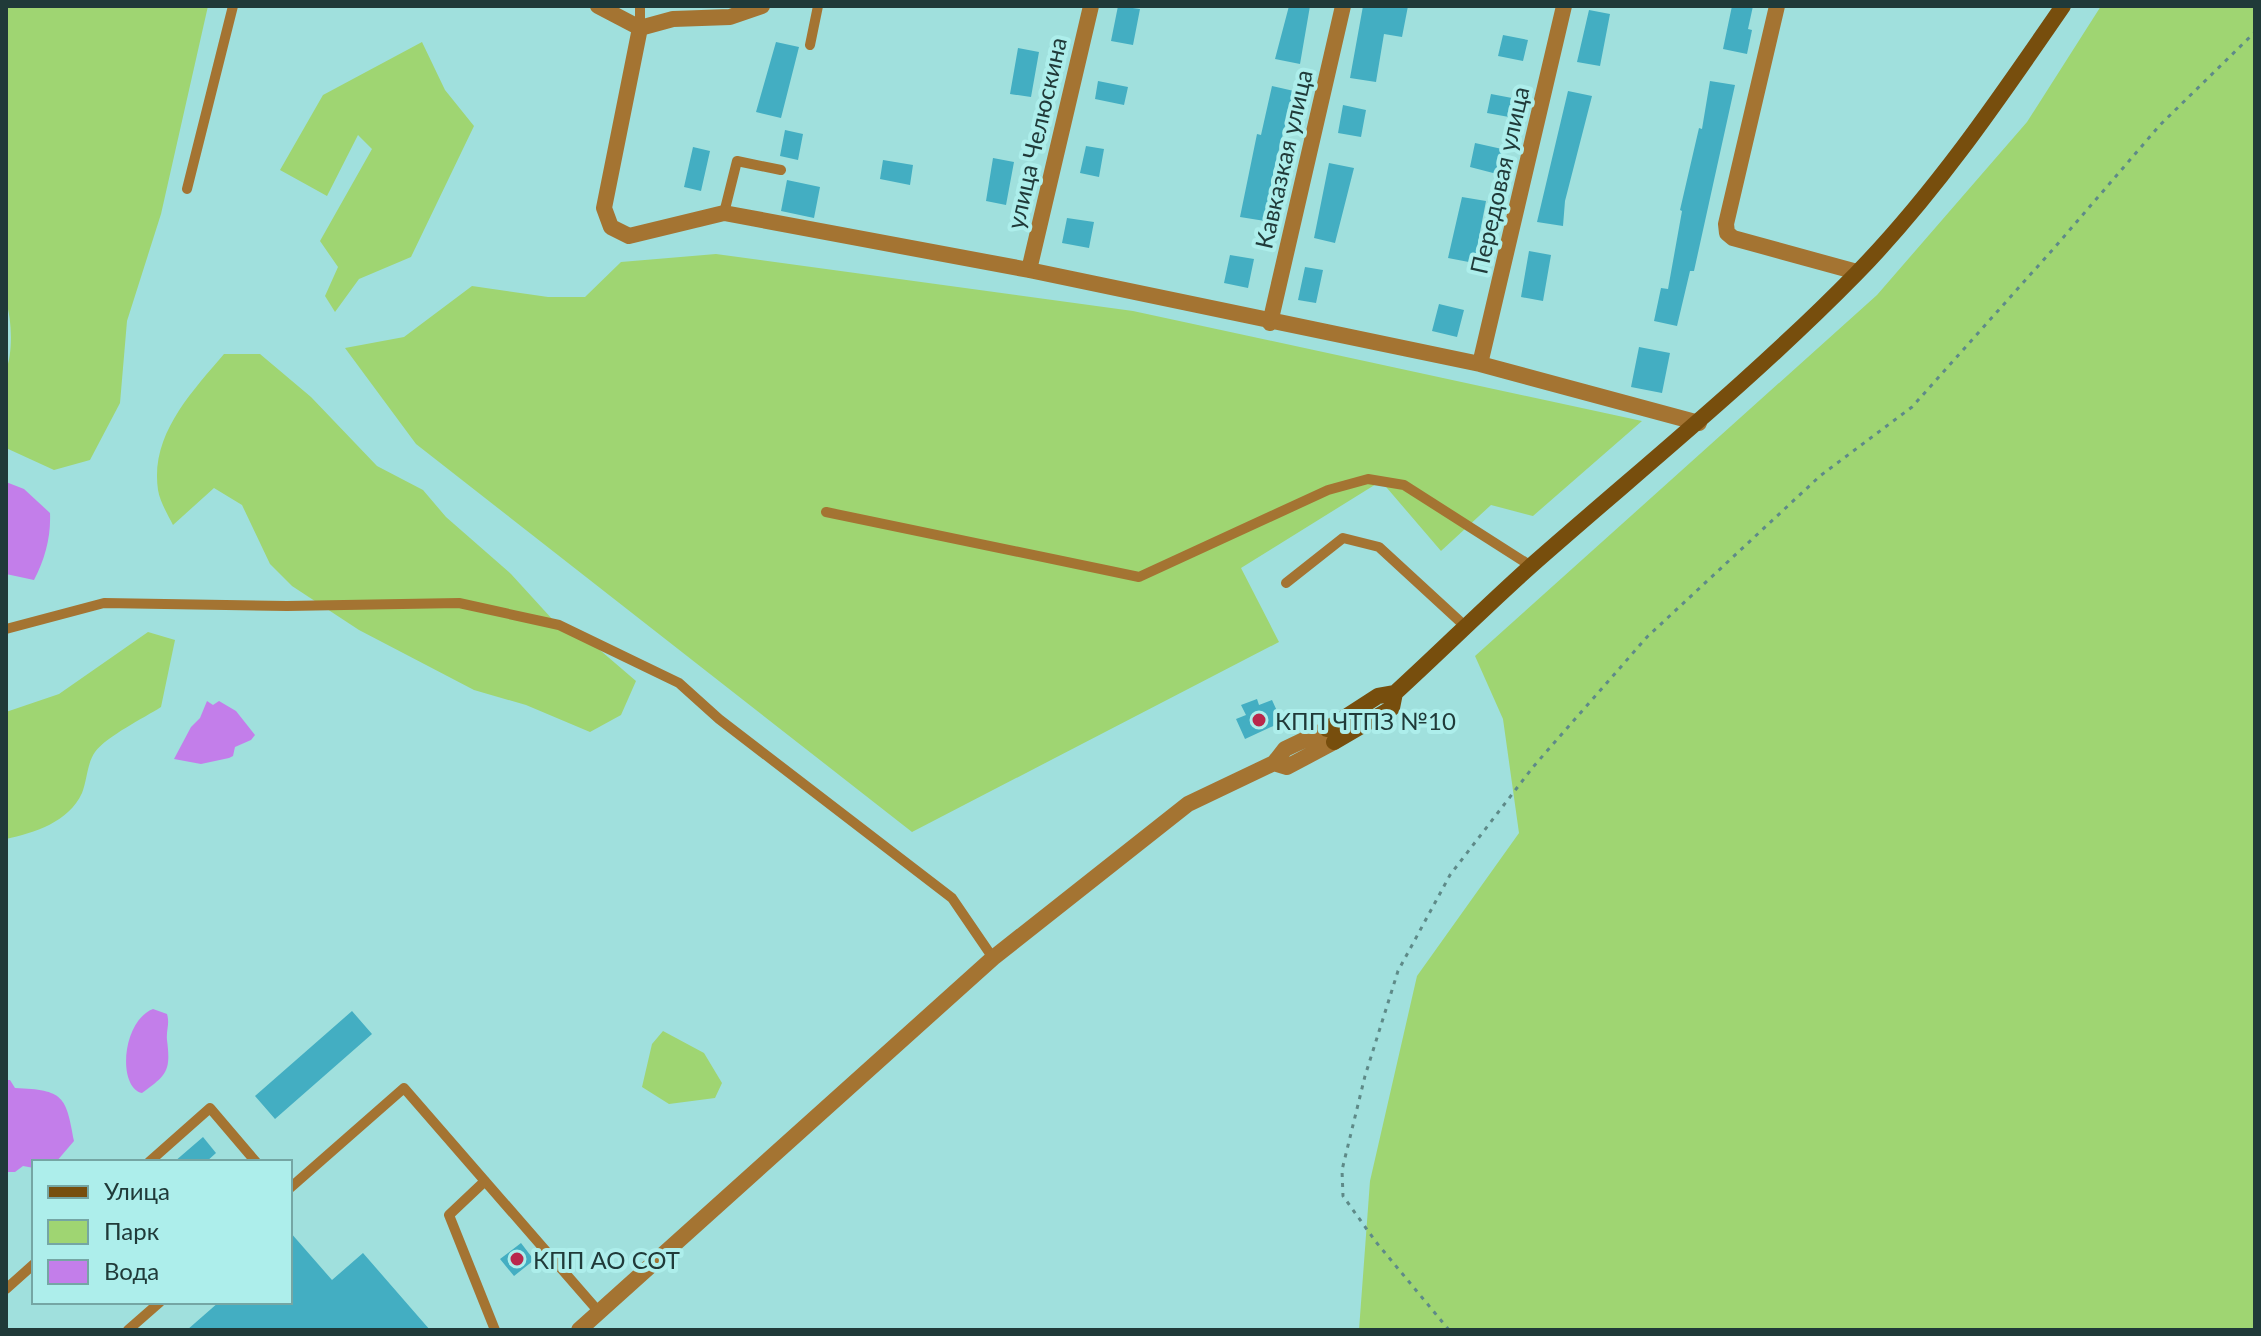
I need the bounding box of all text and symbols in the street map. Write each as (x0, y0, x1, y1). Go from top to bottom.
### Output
street label: улица Челюскина (1000, 34, 1072, 232)
street label: Кавказкая улица (1248, 67, 1318, 251)
street label: Передовая улица (1463, 83, 1535, 277)
place label: КПП ЧТПЗ №10 (1275, 706, 1456, 735)
marker: КПП ЧТПЗ №10 (1250, 711, 1268, 729)
legend (32, 1160, 292, 1304)
text: Улица (104, 1176, 170, 1205)
text: Парк (104, 1216, 160, 1245)
place label: КПП АО СОТ (533, 1245, 680, 1274)
marker: КПП АО СОТ (508, 1250, 526, 1268)
text: Вода (104, 1256, 159, 1285)

